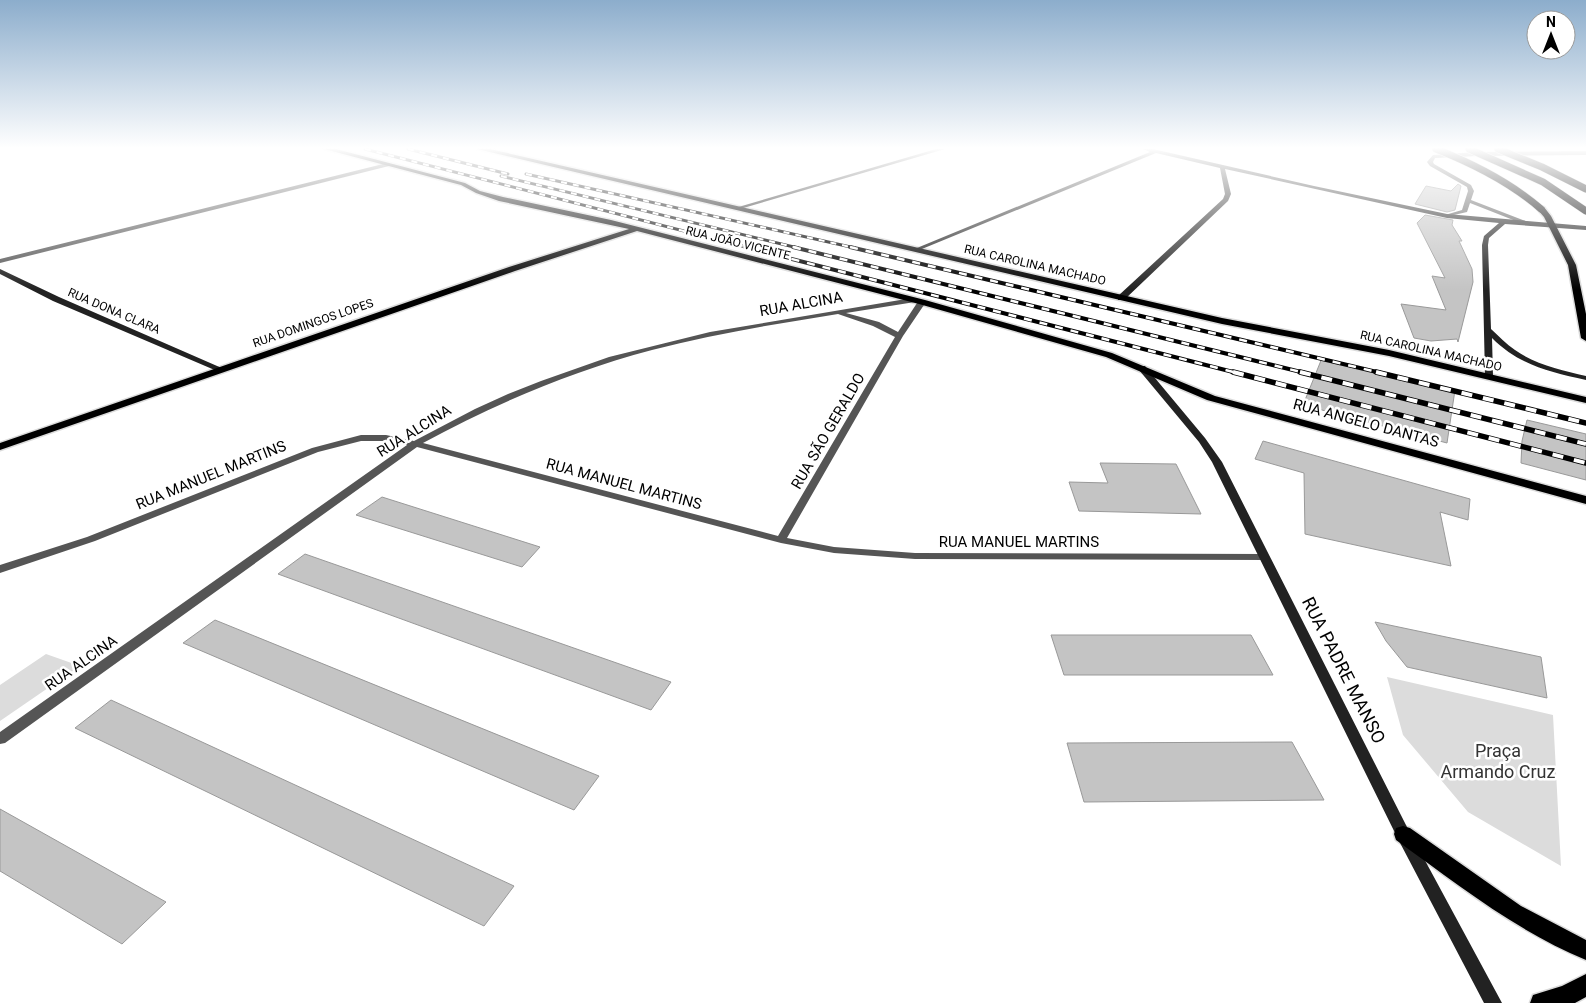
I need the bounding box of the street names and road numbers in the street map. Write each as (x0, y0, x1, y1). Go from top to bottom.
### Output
street label: RUA JOÃO VICENTE (684, 221, 793, 263)
street label: RUA CAROLINA MACHADO (963, 242, 1107, 288)
street label: RUA DONA CLARA (66, 285, 162, 337)
street label: RUA ALCINA (758, 288, 844, 320)
street label: RUA DOMINGOS LOPES (251, 296, 375, 350)
street label: RUA CAROLINA MACHADO (1359, 328, 1503, 374)
street label: RUA SÃO GERALDO (787, 370, 869, 492)
street label: RUA ANGELO DANTAS (1291, 395, 1441, 451)
street label: RUA ALCINA (374, 401, 455, 461)
street label: RUA MANUEL MARTINS (133, 437, 289, 513)
street label: RUA MANUEL MARTINS (544, 455, 704, 513)
street label: RUA MANUEL MARTINS (939, 533, 1099, 551)
street label: RUA PADRE MANSO (1298, 593, 1390, 747)
street label: RUA ALCINA (41, 631, 121, 695)

